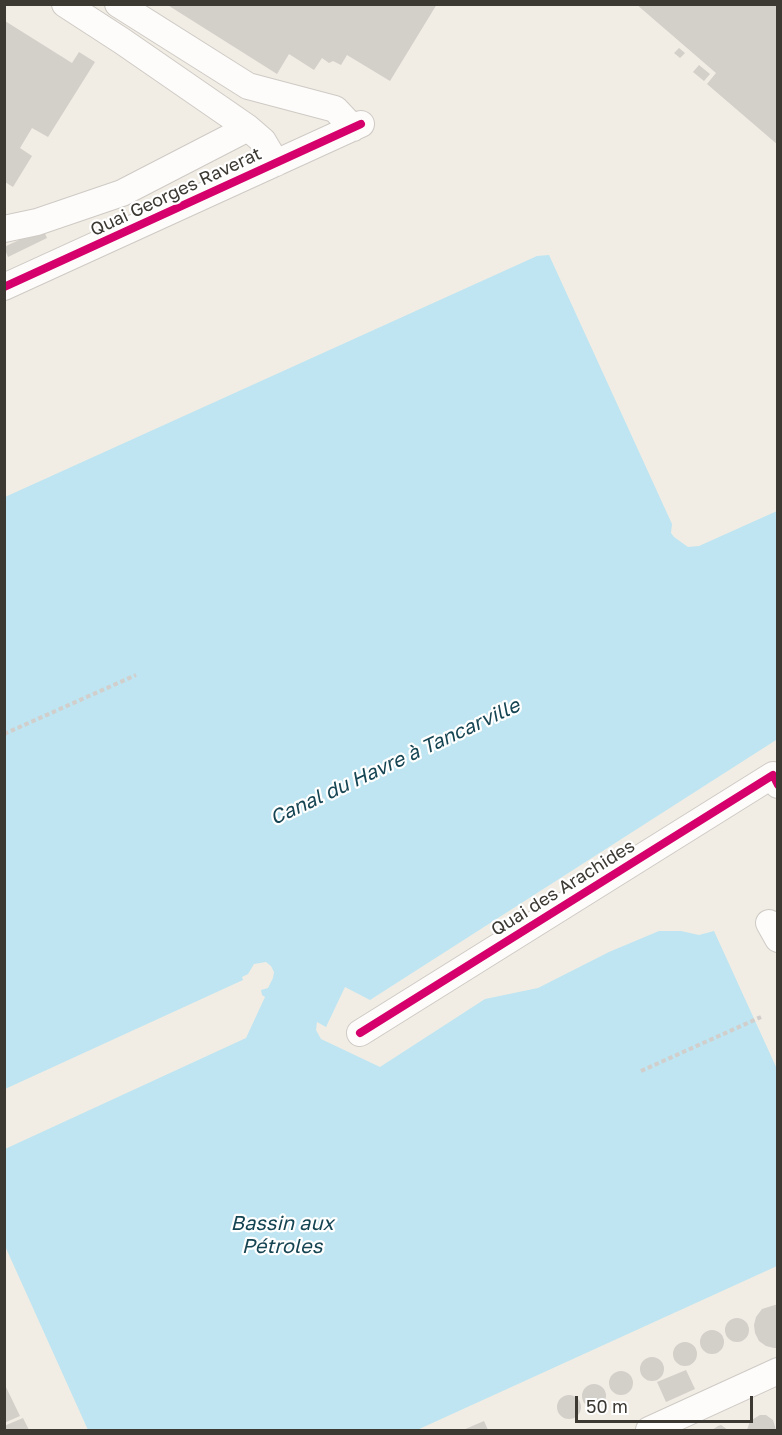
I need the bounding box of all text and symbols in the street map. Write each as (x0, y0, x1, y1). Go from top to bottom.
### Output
street label: Quai Georges Raverat (87, 143, 265, 241)
water label: Canal du Havre à Tancarville (266, 694, 524, 830)
street label: Quai des Arachides (487, 835, 639, 941)
water label: Bassin aux Pétroles (231, 1212, 333, 1259)
scale bar (578, 1384, 756, 1422)
text: 50 m (586, 1395, 628, 1417)

